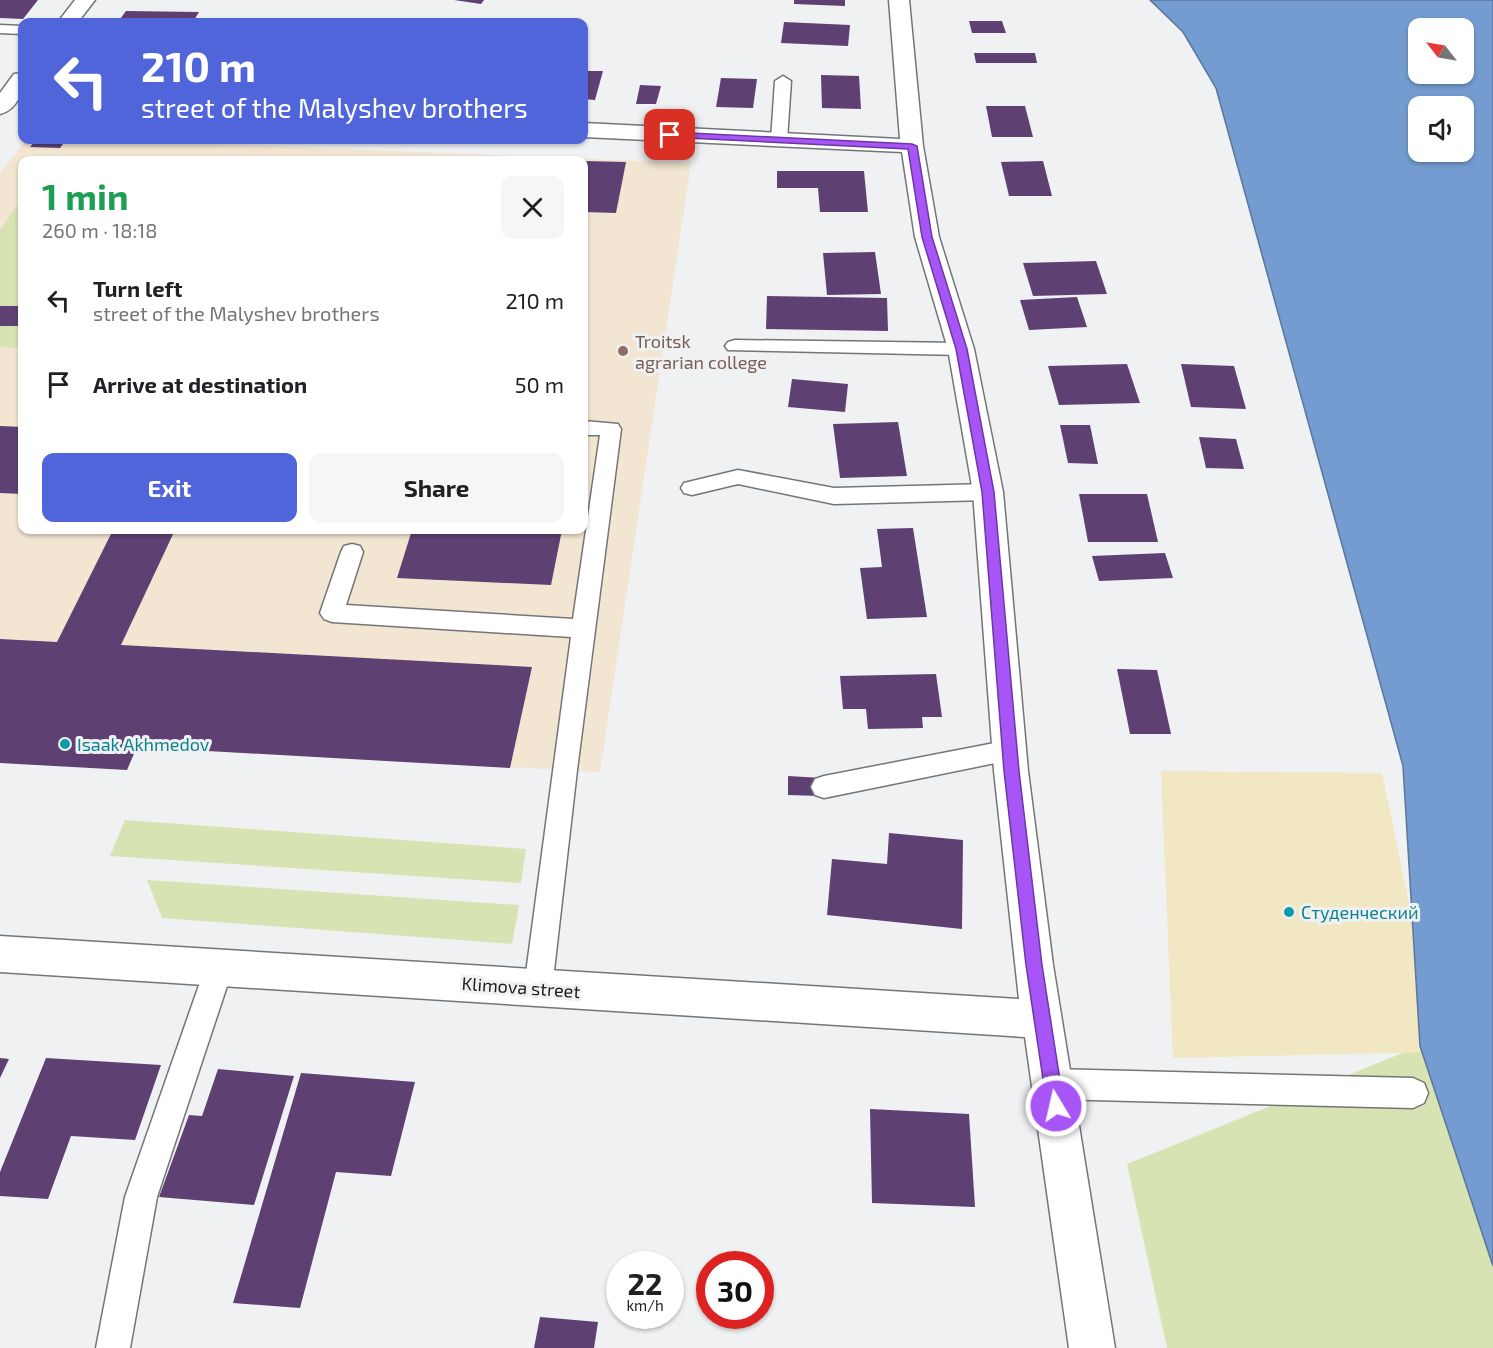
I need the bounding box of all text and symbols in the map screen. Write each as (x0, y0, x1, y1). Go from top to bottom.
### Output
north arrow (1408, 18, 1474, 84)
map controls (1408, 18, 1474, 162)
text: 210 m (141, 40, 256, 90)
icon: left (42, 42, 120, 120)
text: street of the Malyshev brothers (141, 91, 528, 123)
button: sound (1408, 96, 1474, 162)
pin (644, 109, 695, 160)
icon: arrive (653, 118, 686, 151)
text: 1 min (42, 174, 129, 217)
button: close (501, 176, 564, 239)
text: 260 m · 18:18 (42, 218, 157, 242)
text: Turn left (93, 275, 182, 301)
icon: left (42, 284, 75, 317)
text: 210 m (505, 287, 564, 313)
text: street of the Malyshev brothers (93, 301, 380, 325)
place label: Troitsk agrarian college (635, 330, 767, 373)
marker: Troitsk agrarian college (616, 344, 630, 358)
icon: arrive (42, 368, 75, 401)
text: Arrive at destination (93, 371, 307, 397)
text: 50 m (515, 371, 564, 397)
button: Exit (42, 453, 297, 522)
button: Share (309, 453, 564, 522)
place label: Isaak Akhmedov (77, 733, 210, 755)
marker: Isaak Akhmedov (58, 737, 72, 751)
place label: Студенческий (1301, 901, 1419, 923)
marker: Студенческий (1282, 905, 1296, 919)
street label: Klimova street (461, 972, 581, 1002)
position arrow (1024, 1074, 1088, 1138)
speed limit sign: 30 (696, 1251, 774, 1329)
text: 22 (628, 1265, 662, 1301)
text: km/h (626, 1296, 664, 1314)

